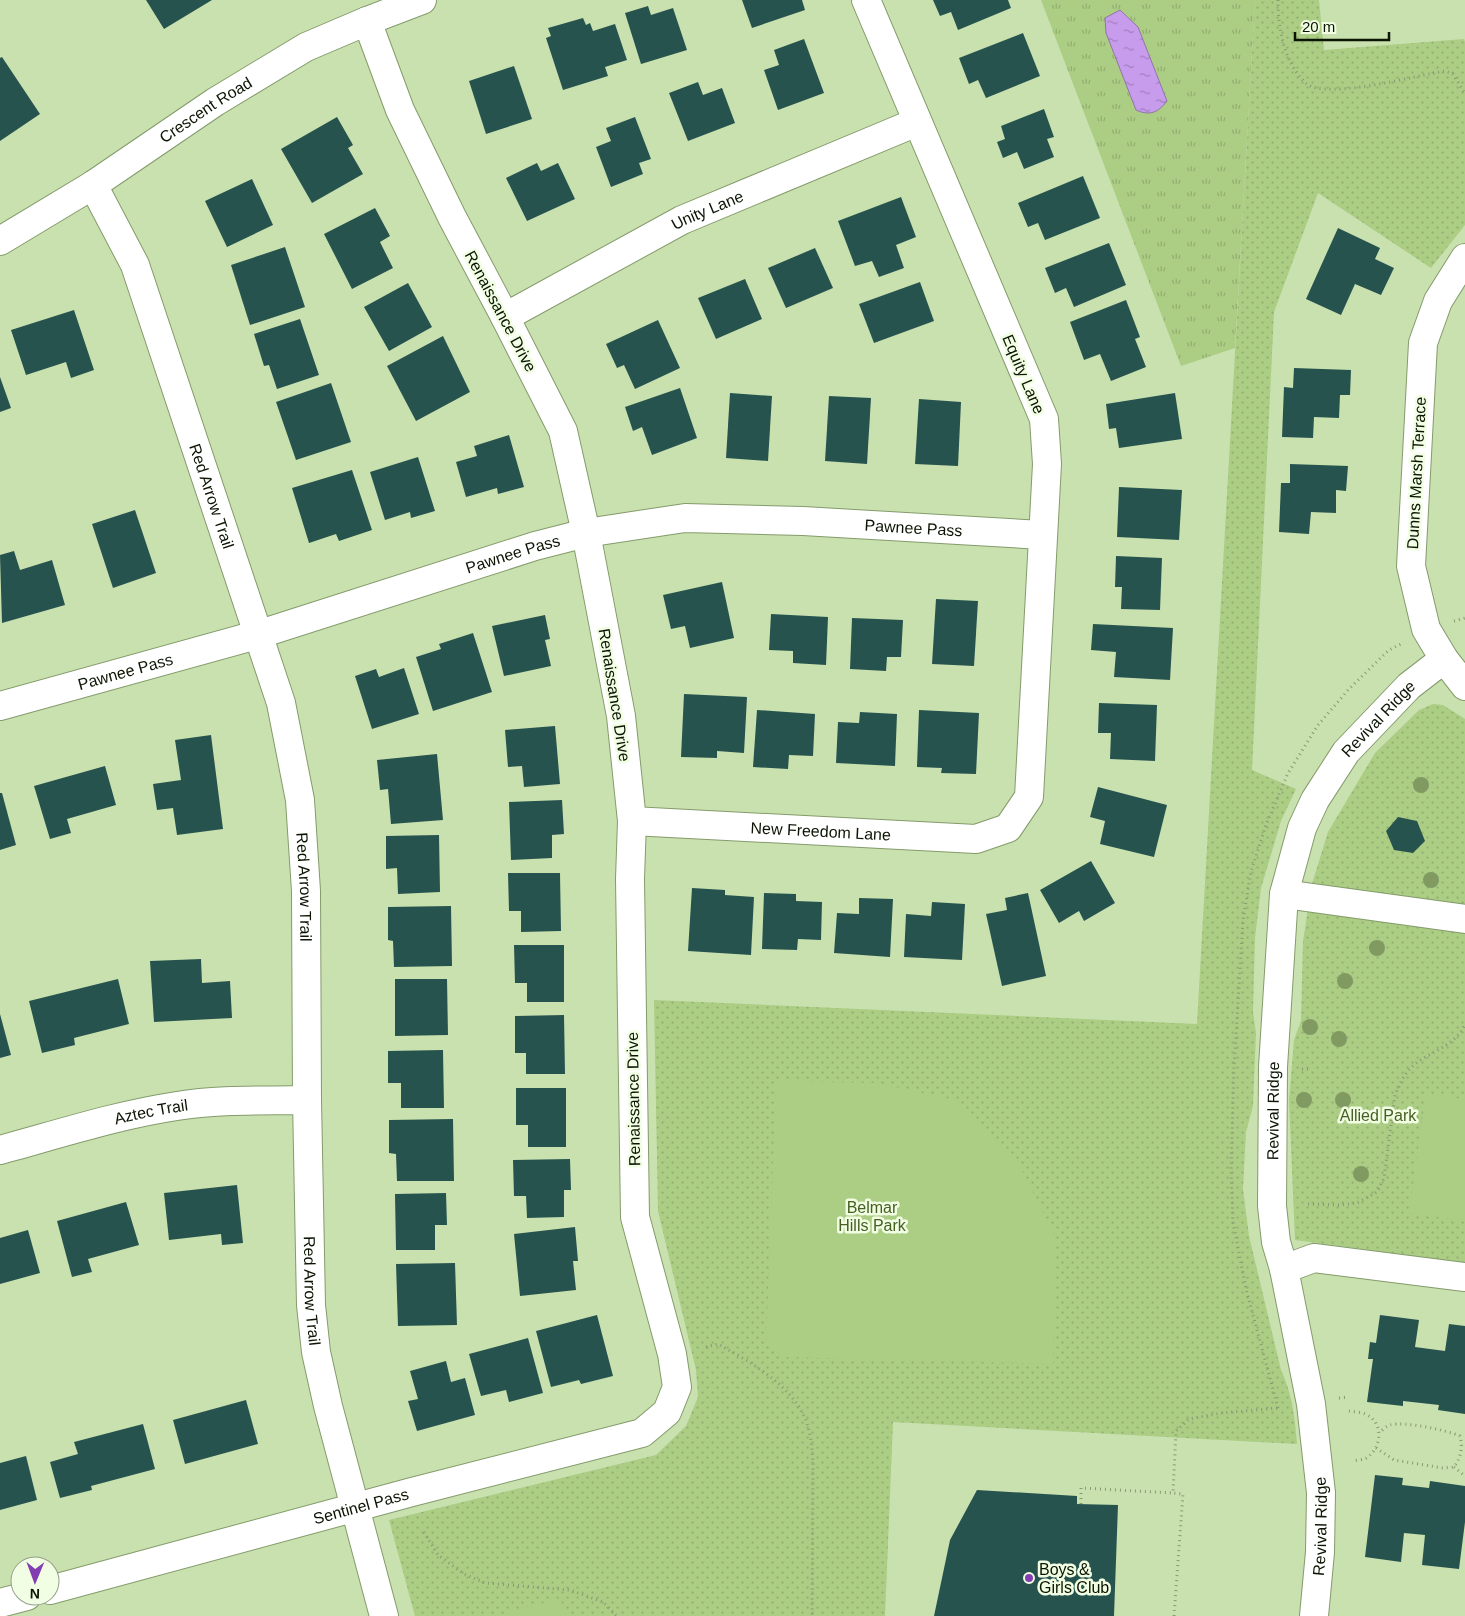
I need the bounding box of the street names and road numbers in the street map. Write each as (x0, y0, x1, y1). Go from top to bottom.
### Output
street label: Crescent Road (156, 74, 255, 146)
street label: Unity Lane (668, 187, 746, 233)
street label: Renaissance Drive (462, 248, 540, 375)
street label: Equity Lane (999, 332, 1048, 417)
street label: Dunns Marsh Terrace (1404, 396, 1429, 550)
street label: Red Arrow Trail (186, 442, 237, 551)
street label: Pawnee Pass (864, 517, 963, 539)
street label: Pawnee Pass (464, 532, 562, 577)
street label: Renaissance Drive (596, 627, 633, 763)
street label: Pawnee Pass (76, 651, 175, 693)
street label: Revival Ridge (1338, 677, 1418, 760)
street label: New Freedom Lane (750, 819, 891, 844)
street label: Red Arrow Trail (293, 832, 314, 942)
street label: Renaissance Drive (624, 1032, 643, 1166)
street label: Revival Ridge (1264, 1061, 1282, 1160)
street label: Aztec Trail (113, 1096, 189, 1127)
street label: Red Arrow Trail (301, 1236, 323, 1346)
street label: Revival Ridge (1310, 1476, 1330, 1576)
street label: Sentinel Pass (311, 1485, 410, 1527)

